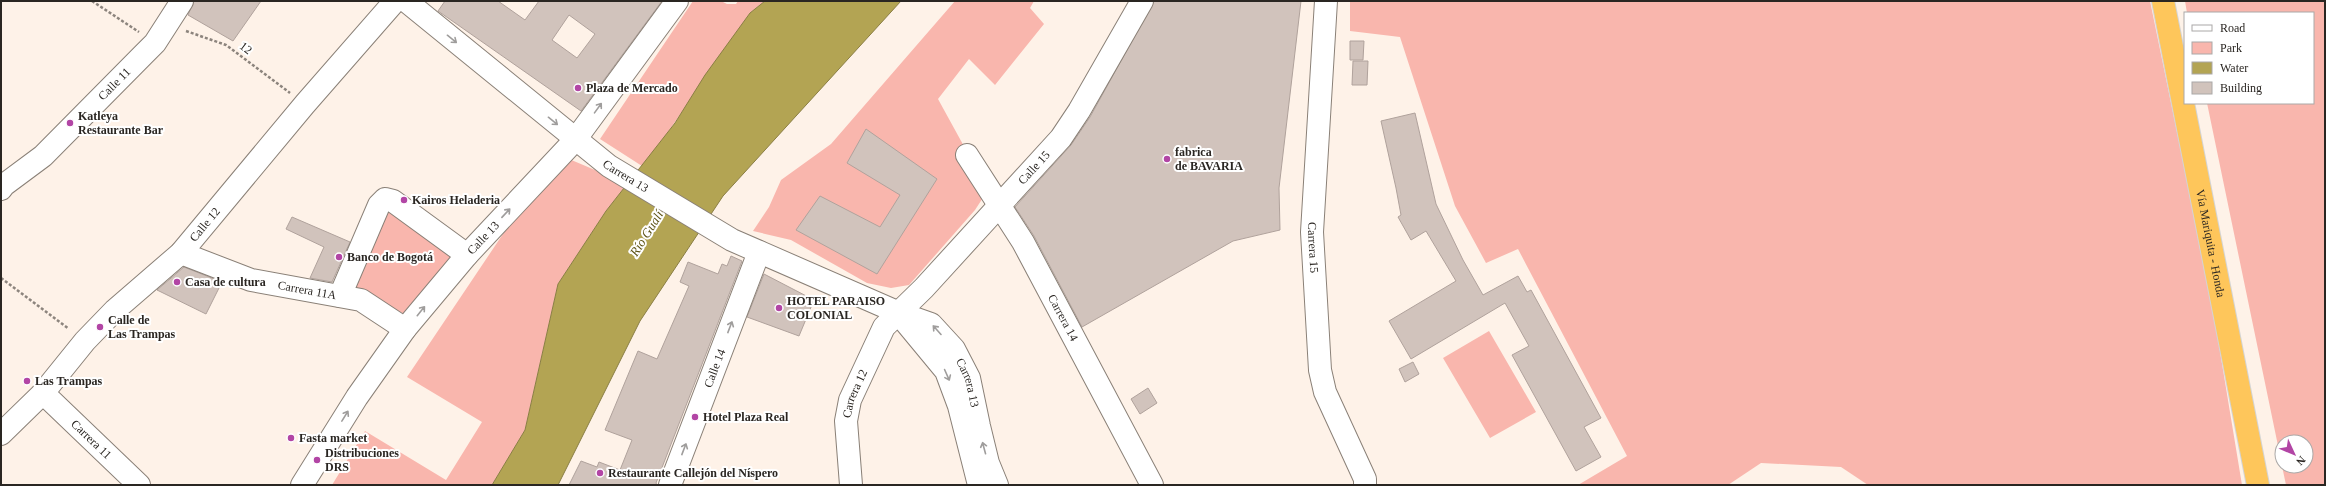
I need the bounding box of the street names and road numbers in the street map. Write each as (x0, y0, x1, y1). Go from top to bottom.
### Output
street label: 12 (237, 39, 255, 57)
street label: Calle 11 (95, 65, 133, 103)
street label: Calle 15 (1015, 148, 1053, 187)
street label: Carrera 13 (600, 157, 651, 195)
street label: Vía Mariquita - Honda (2193, 188, 2228, 299)
street label: Calle 12 (186, 204, 223, 244)
street label: Calle 13 (464, 218, 502, 257)
street label: Carrera 15 (1305, 222, 1321, 273)
street label: Carrera 11A (277, 278, 338, 302)
street label: Carrera 14 (1045, 292, 1081, 343)
street label: Calle 14 (701, 347, 728, 390)
street label: Carrera 13 (953, 356, 982, 408)
street label: Carrera 12 (840, 367, 870, 419)
street label: Carrera 11 (68, 417, 114, 462)

